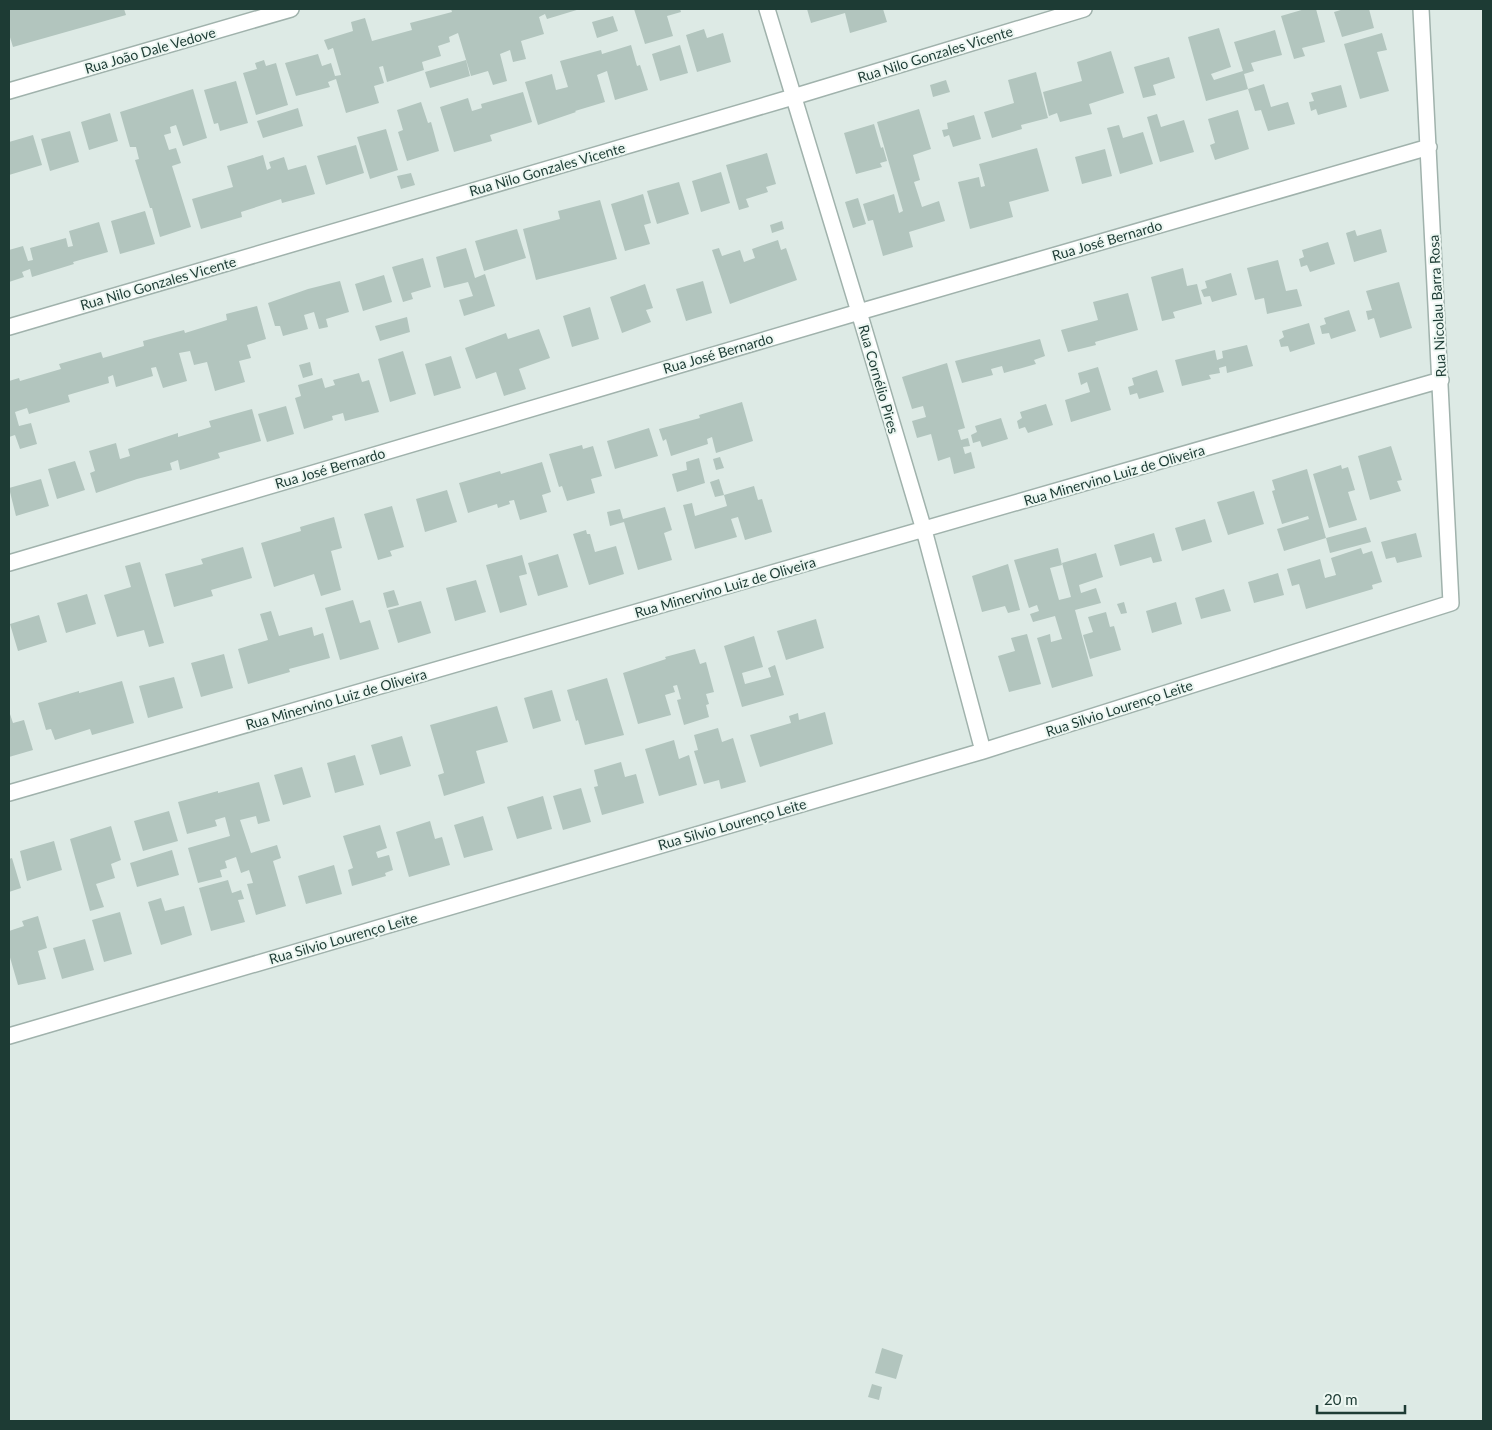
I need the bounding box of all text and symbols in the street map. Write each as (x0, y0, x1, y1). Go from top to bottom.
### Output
street label: Rua Nilo Gonzales Vicente (855, 22, 1015, 86)
street label: Rua João Dale Vedove (83, 23, 217, 77)
street label: Rua Nilo Gonzales Vicente (467, 139, 627, 199)
street label: Rua José Bernardo (1050, 216, 1164, 264)
street label: Rua Nicolau Barra Rosa (1425, 234, 1449, 378)
street label: Rua Nilo Gonzales Vicente (78, 253, 238, 313)
street label: Rua Cornélio Pires (855, 323, 903, 435)
street label: Rua José Bernardo (661, 329, 775, 377)
street label: Rua Minervino Luiz de Oliveira (1022, 441, 1206, 509)
street label: Rua José Bernardo (273, 444, 387, 492)
street label: Rua Minervino Luiz de Oliveira (633, 553, 817, 621)
street label: Rua Minervino Luiz de Oliveira (244, 665, 428, 733)
street label: Rua Silvio Lourenço Leite (1043, 676, 1195, 740)
street label: Rua Silvio Lourenço Leite (656, 795, 808, 853)
street label: Rua Silvio Lourenço Leite (267, 909, 419, 967)
scale bar (1317, 1382, 1404, 1414)
text: 20 m (1324, 1390, 1358, 1408)

